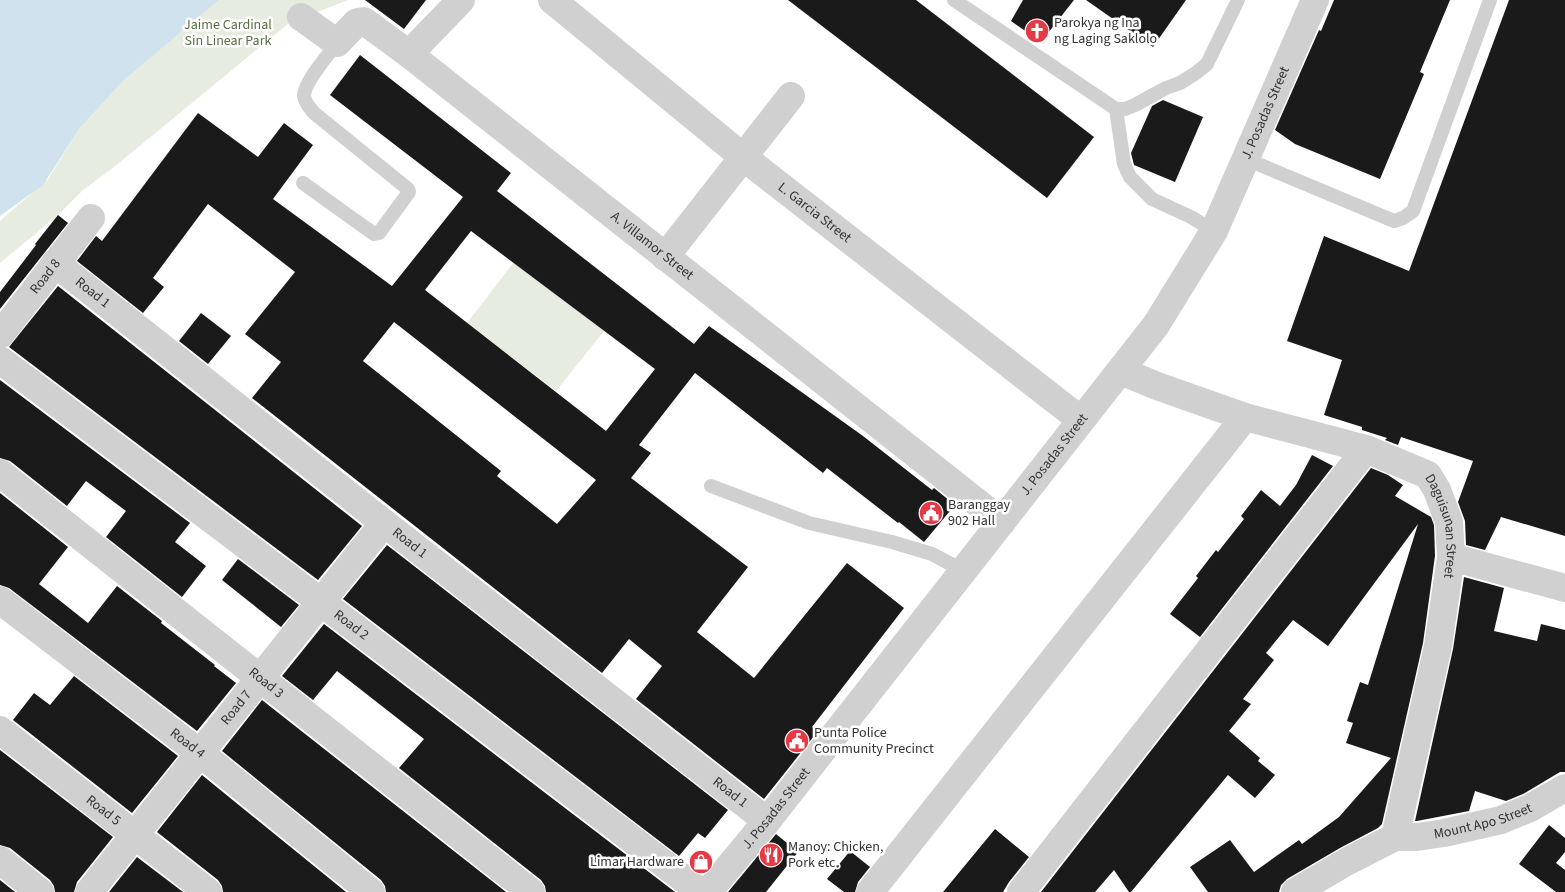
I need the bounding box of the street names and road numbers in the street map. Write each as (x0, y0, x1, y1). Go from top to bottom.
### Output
street label: J. Posadas Street (1237, 63, 1295, 162)
street label: L. Garcia Street (774, 178, 856, 248)
street label: A. Villamor Street (606, 207, 698, 285)
street label: Road 8 (25, 255, 66, 298)
street label: Road 1 (71, 273, 115, 313)
street label: J. Posadas Street (1016, 409, 1093, 500)
street label: Daguisunan Street (1420, 470, 1461, 580)
street label: Road 1 (388, 523, 432, 563)
street label: Road 2 (329, 605, 373, 645)
street label: Road 3 (244, 663, 288, 703)
street label: Road 7 (216, 686, 257, 729)
street label: Road 4 (166, 723, 210, 763)
street label: J. Posadas Street (738, 763, 815, 854)
street label: Road 1 (708, 772, 752, 813)
street label: Road 5 (81, 790, 125, 831)
street label: Mount Apo Street (1432, 798, 1535, 844)

